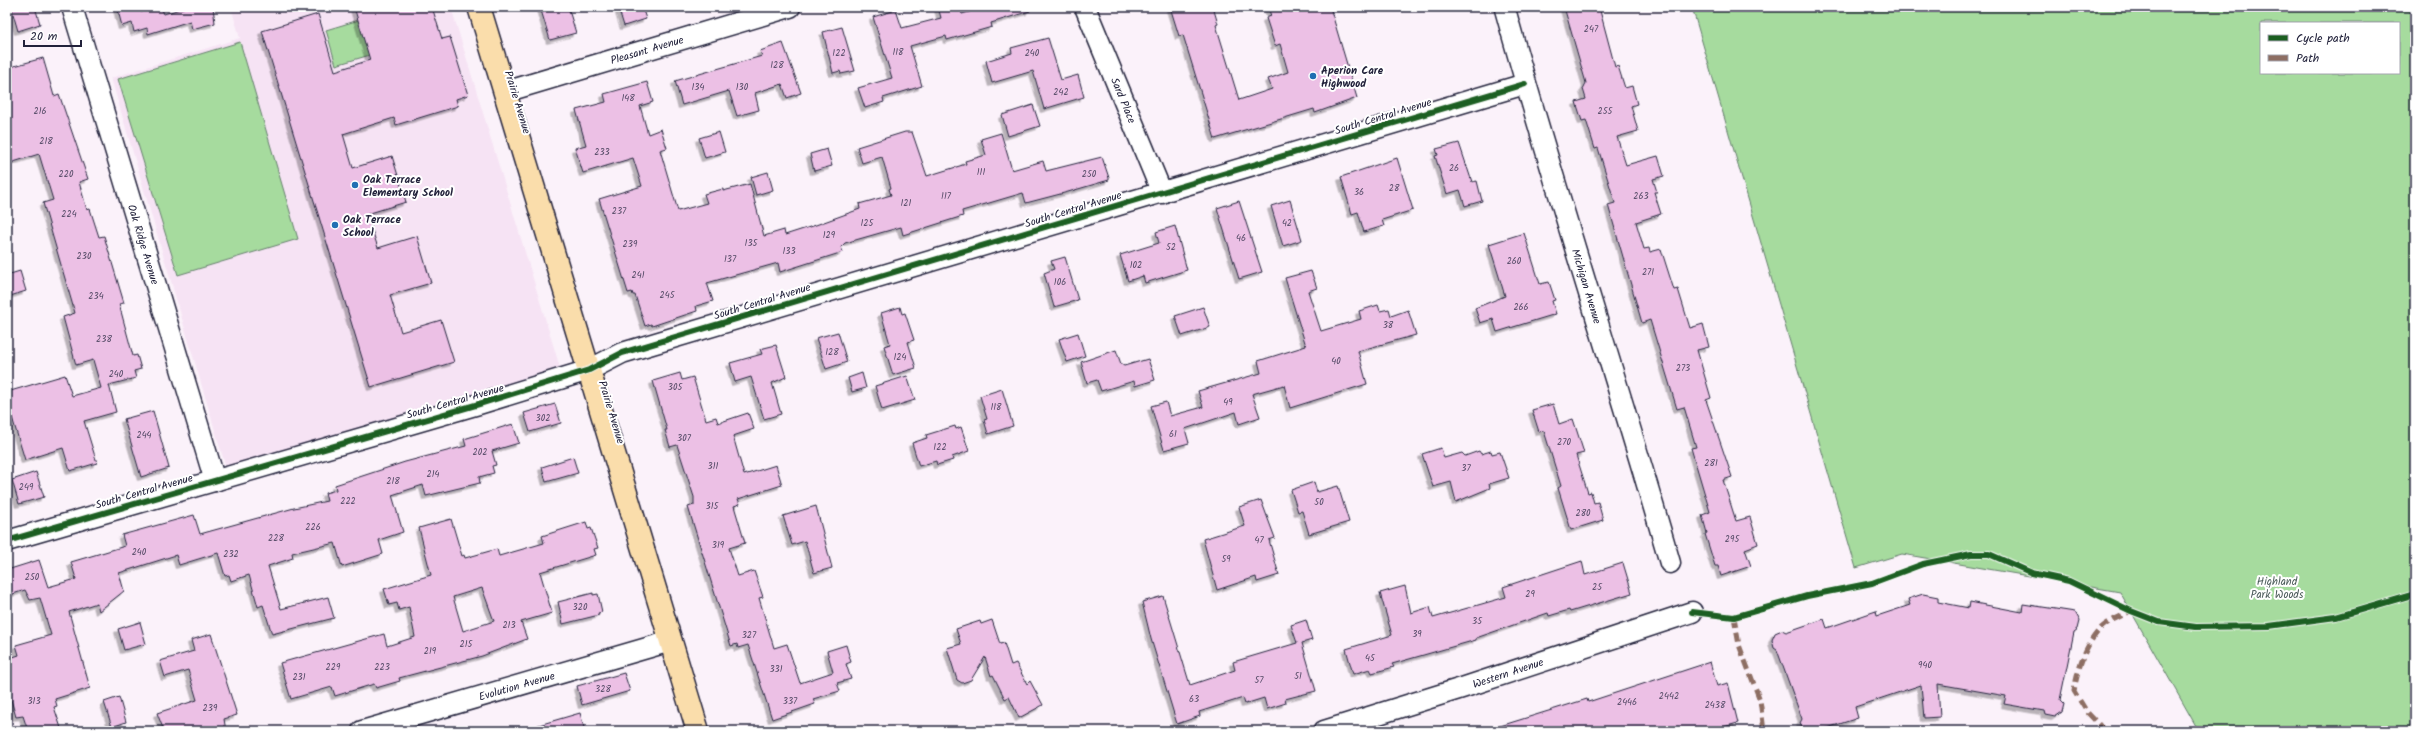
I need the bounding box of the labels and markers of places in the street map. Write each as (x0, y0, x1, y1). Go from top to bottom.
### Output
place label: Aperion Care Highwood (1321, 62, 1384, 93)
marker: Aperion Care Highwood (1308, 71, 1318, 81)
place label: Oak Terrace Elementary School (363, 171, 453, 202)
marker: Oak Terrace Elementary School (350, 180, 360, 190)
place label: Oak Terrace School (343, 211, 401, 242)
marker: Oak Terrace School (330, 220, 340, 230)

